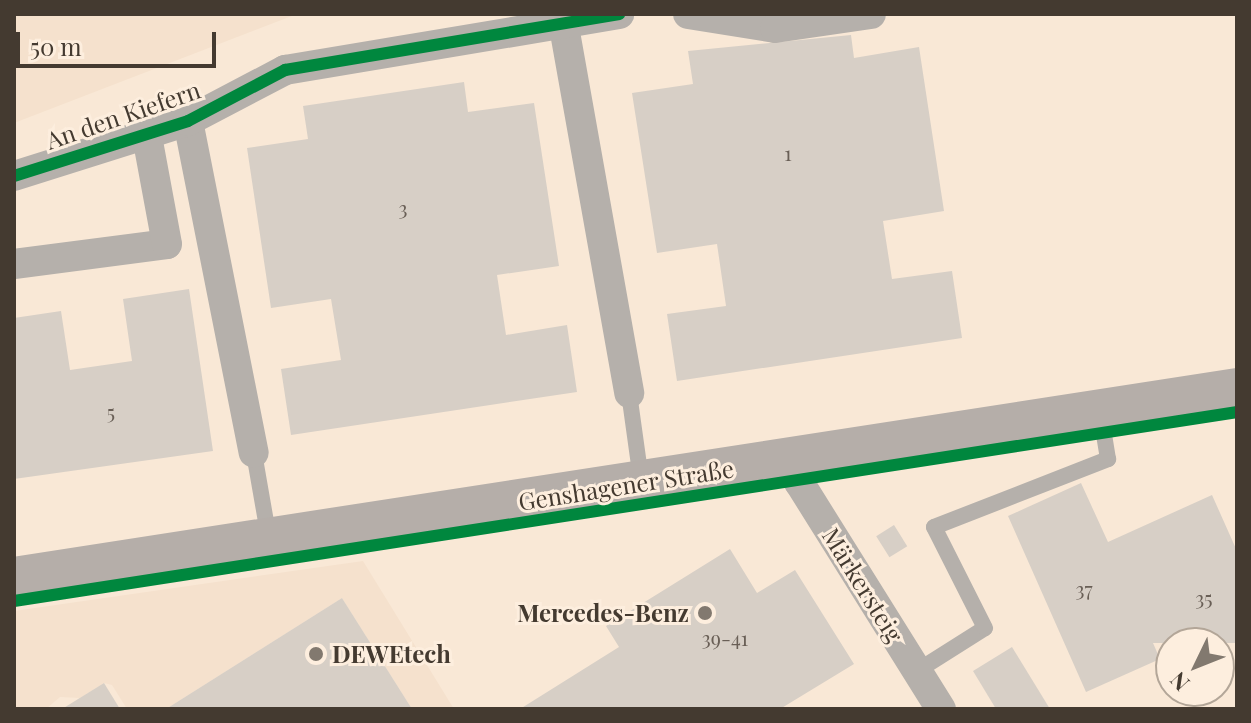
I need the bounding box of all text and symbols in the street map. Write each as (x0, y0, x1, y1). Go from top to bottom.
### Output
scale bar (20, 16, 220, 66)
text: 50 m (30, 30, 82, 62)
street label: An den Kiefern (42, 75, 204, 155)
house number: 1 (784, 140, 792, 164)
house number: 3 (398, 195, 408, 219)
house number: 5 (107, 399, 115, 423)
street label: Genshagener Straße (516, 454, 736, 516)
street label: Märkersteig (817, 523, 909, 647)
house number: 37 (1075, 576, 1093, 600)
house number: 35 (1195, 585, 1213, 609)
place label: Mercedes-Benz (517, 599, 689, 627)
marker: Mercedes-Benz (696, 604, 714, 622)
house number: 39-41 (702, 625, 748, 649)
north arrow (1155, 627, 1235, 707)
place label: DEWEtech (332, 640, 451, 668)
marker: DEWEtech (307, 645, 325, 663)
text: N (1163, 666, 1195, 698)

